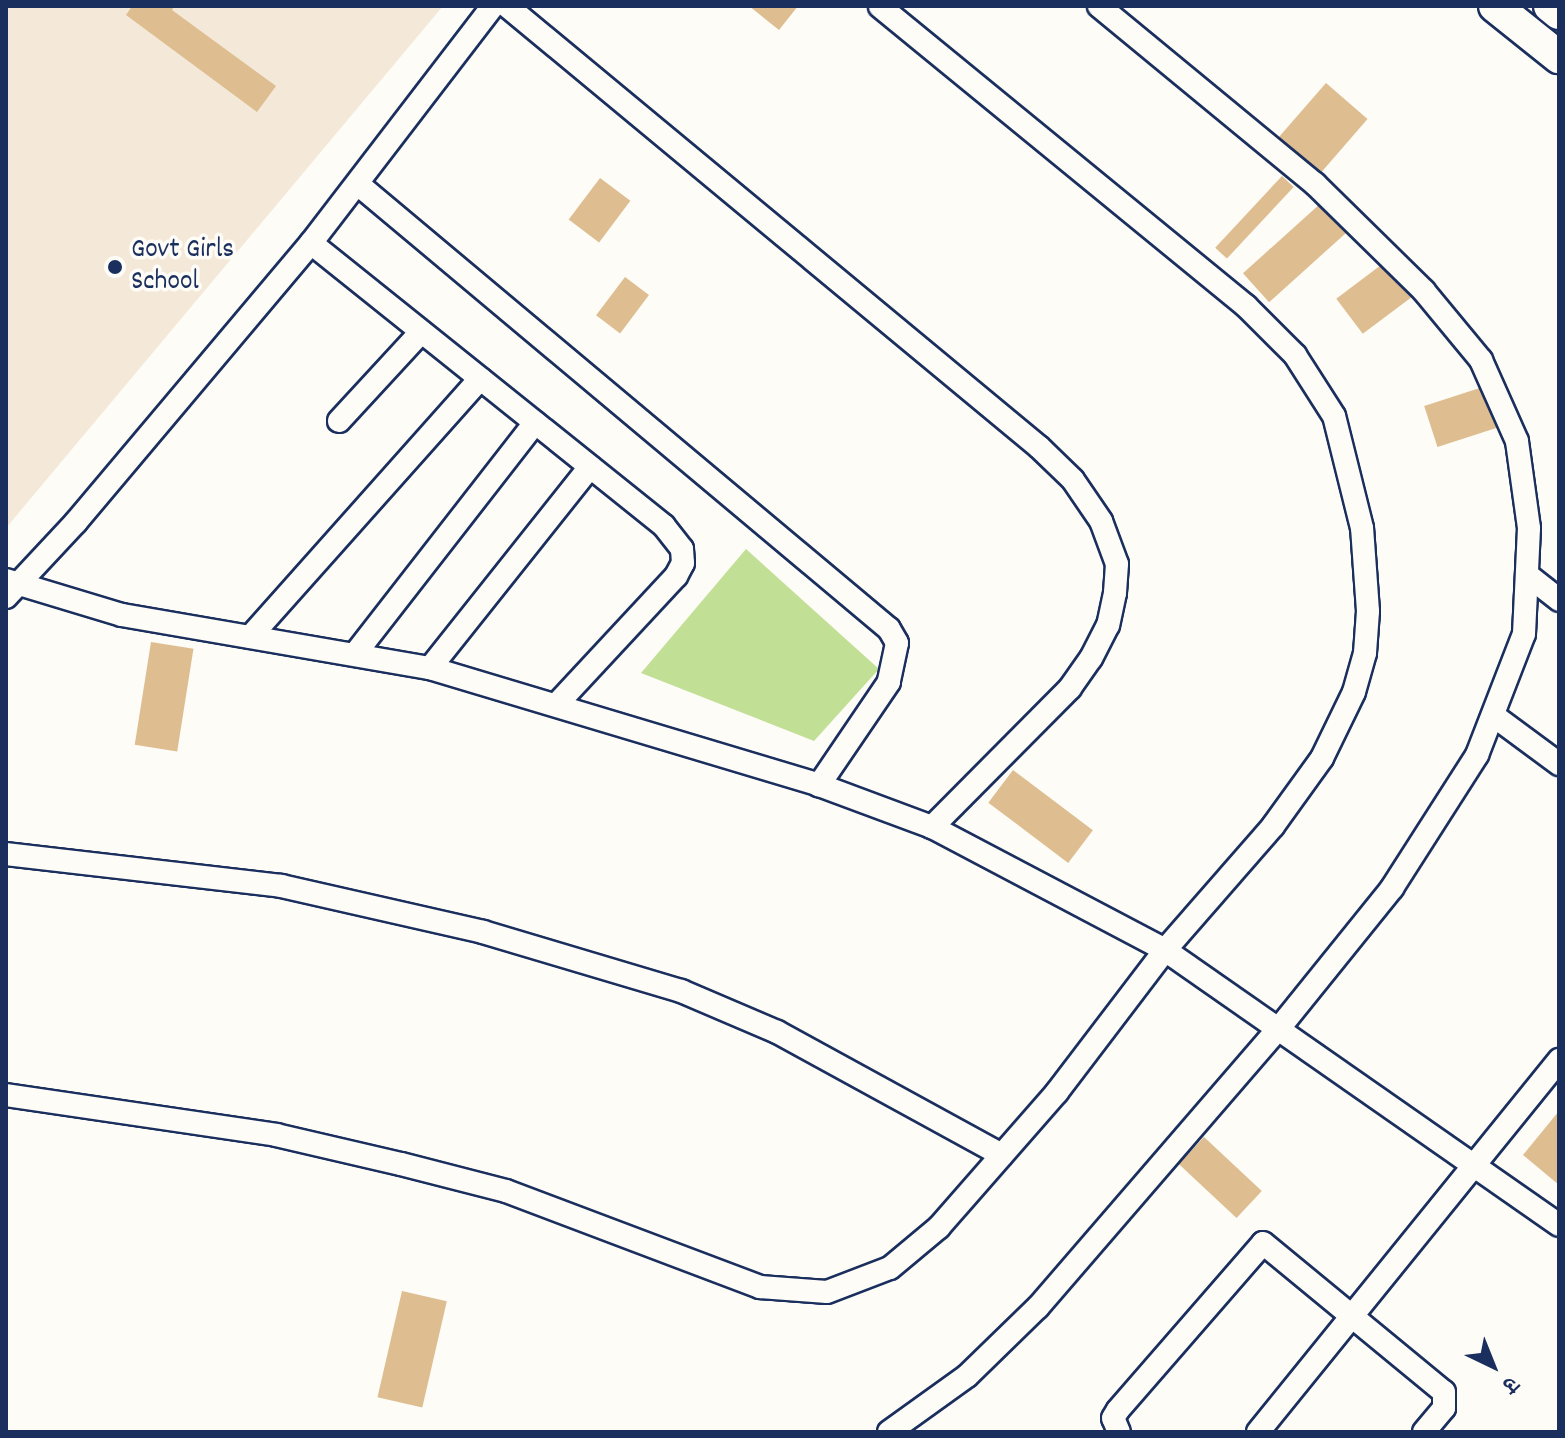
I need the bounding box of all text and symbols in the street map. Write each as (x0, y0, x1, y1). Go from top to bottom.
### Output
place label: Govt Girls School (131, 234, 234, 300)
marker: Govt Girls School (106, 258, 124, 276)
north arrow (1453, 1326, 1533, 1406)
text: उ (1495, 1368, 1525, 1399)

